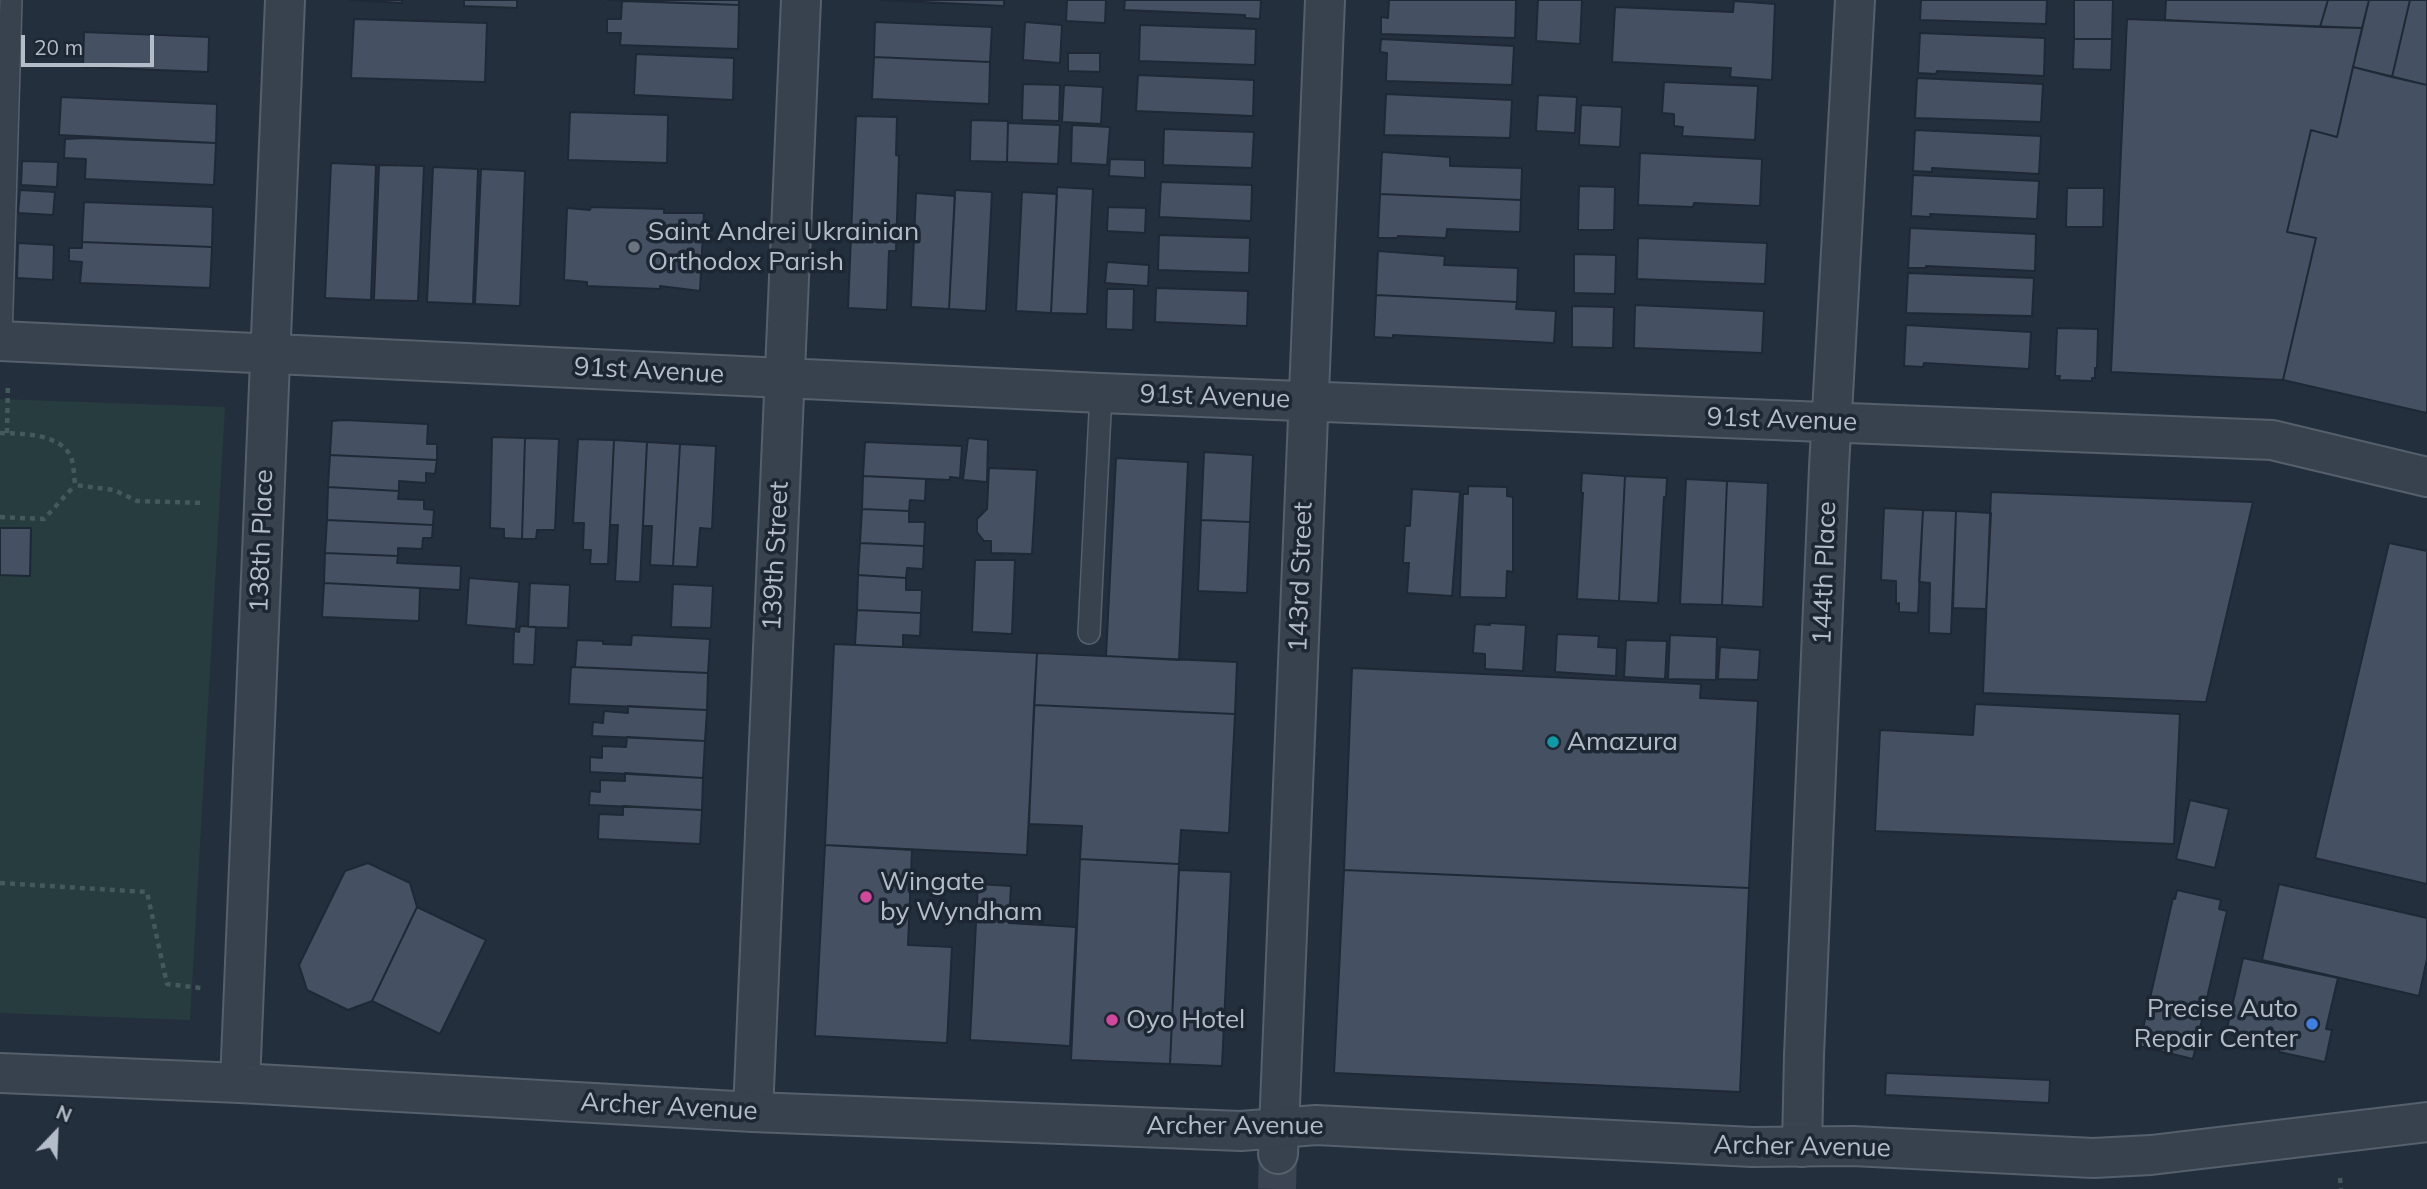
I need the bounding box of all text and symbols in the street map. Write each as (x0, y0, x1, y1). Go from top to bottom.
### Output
scale bar (24, 21, 158, 65)
text: 20 m (34, 34, 83, 60)
place label: Saint Andrei Ukrainian Orthodox Parish (648, 216, 919, 278)
marker: Saint Andrei Ukrainian Orthodox Parish (626, 239, 642, 255)
street label: 91st Avenue (573, 351, 725, 391)
street label: 91st Avenue (1139, 379, 1291, 415)
street label: 91st Avenue (1706, 402, 1858, 438)
street label: 138th Place (244, 469, 280, 613)
street label: 139th Street (757, 480, 795, 632)
street label: 143rd Street (1283, 501, 1319, 653)
street label: 144th Place (1807, 501, 1843, 645)
place label: Amazura (1567, 726, 1678, 758)
marker: Amazura (1545, 734, 1561, 750)
place label: Wingate by Wyndham (880, 866, 1043, 928)
marker: Wingate by Wyndham (858, 889, 874, 905)
place label: Precise Auto Repair Center (2134, 993, 2298, 1054)
place label: Oyo Hotel (1126, 1004, 1245, 1036)
marker: Oyo Hotel (1104, 1012, 1120, 1028)
marker: Precise Auto Repair Center (2304, 1016, 2320, 1032)
street label: Archer Avenue (580, 1087, 758, 1127)
north arrow (21, 1098, 91, 1168)
text: N (53, 1100, 75, 1128)
street label: Archer Avenue (1146, 1110, 1324, 1142)
street label: Archer Avenue (1713, 1130, 1891, 1164)

